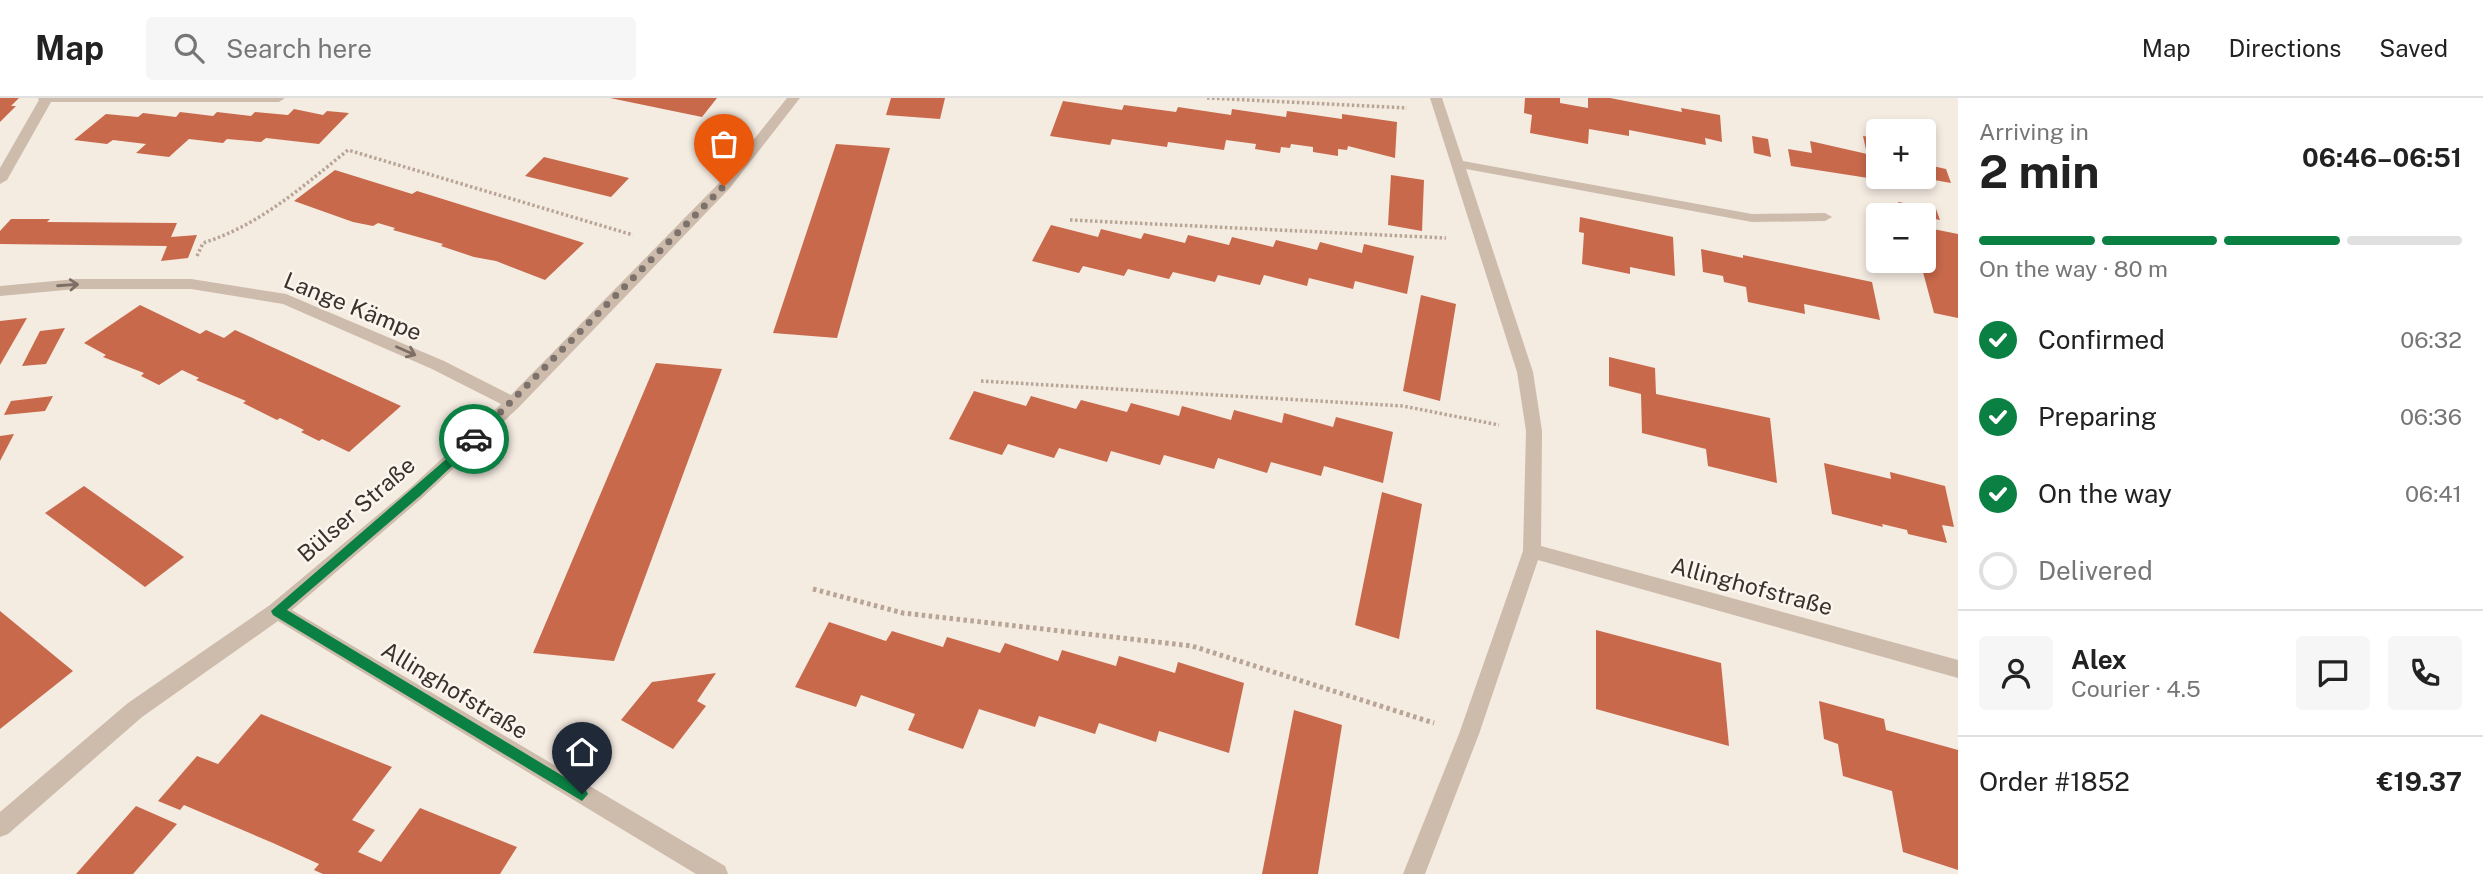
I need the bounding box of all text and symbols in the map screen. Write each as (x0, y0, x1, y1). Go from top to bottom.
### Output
search box (146, 17, 636, 80)
text: Map (35, 29, 104, 67)
icon: search (170, 29, 208, 67)
text: Search here (226, 33, 372, 64)
text: Map (2142, 34, 2191, 62)
text: Directions (2229, 34, 2341, 62)
text: Saved (2379, 34, 2448, 62)
pin (694, 114, 754, 186)
text: Arriving in (1979, 118, 2089, 145)
map controls (1866, 119, 1936, 273)
button: + (1866, 119, 1936, 189)
icon: bag (705, 125, 743, 163)
text: 06:46–06:51 (2302, 142, 2462, 173)
text: 2 min (1979, 144, 2099, 198)
button: − (1866, 203, 1936, 273)
text: On the way · 80 m (1979, 255, 2168, 282)
street label: Lange Kämpe (280, 266, 426, 346)
one-way arrow (56, 278, 79, 291)
icon: check (1979, 321, 2017, 359)
text: Confirmed (2038, 324, 2165, 355)
text: 06:32 (2400, 326, 2462, 353)
one-way arrow (395, 345, 416, 358)
icon: check (1979, 398, 2017, 436)
text: Preparing (2038, 401, 2157, 432)
text: 06:36 (2400, 403, 2462, 430)
courier (439, 404, 509, 474)
icon: car (455, 420, 493, 458)
street label: Bülser Straße (292, 451, 420, 567)
icon: check (1979, 475, 2017, 513)
text: On the way (2038, 478, 2172, 509)
text: 06:41 (2405, 480, 2462, 507)
street label: Allinghofstraße (1668, 551, 1836, 621)
text: Delivered (2038, 555, 2153, 586)
street label: Allinghofstraße (377, 636, 533, 744)
button: person (1979, 636, 2053, 710)
button: chat (2296, 636, 2370, 710)
button: phone (2388, 636, 2462, 710)
text: Alex (2071, 644, 2127, 675)
text: Courier · 4.5 (2071, 675, 2201, 702)
pin (552, 722, 612, 794)
icon: home (563, 733, 601, 771)
text: Order #1852 (1979, 766, 2130, 797)
text: €19.37 (2377, 766, 2462, 797)

